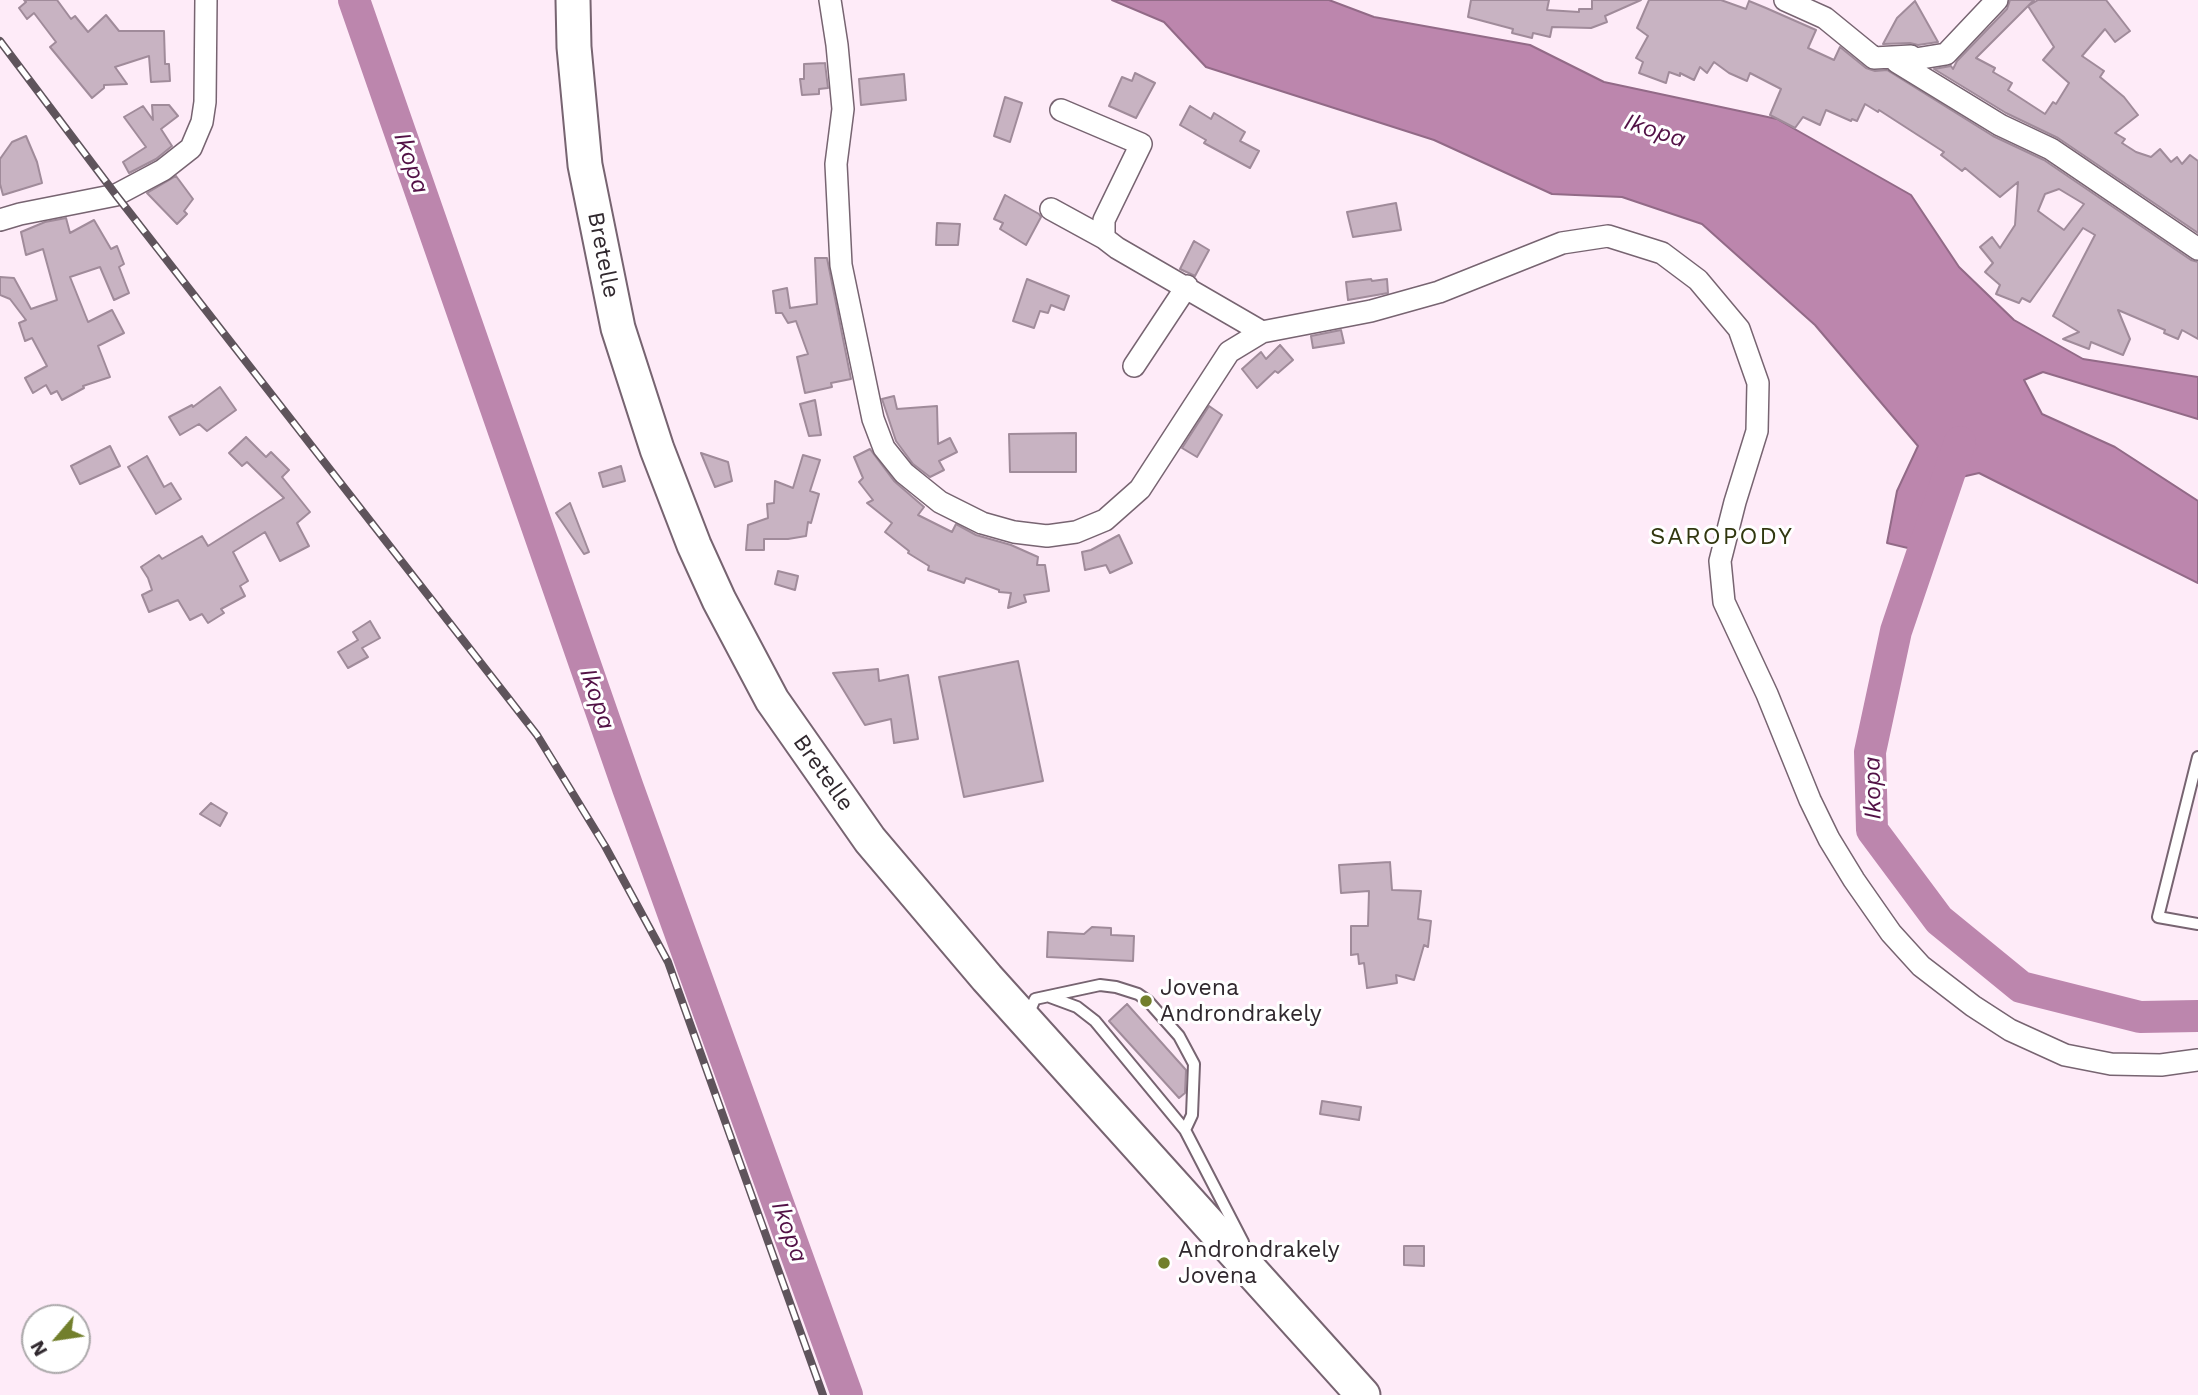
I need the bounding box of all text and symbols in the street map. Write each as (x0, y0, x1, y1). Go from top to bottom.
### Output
water label: Ikopa (1620, 108, 1690, 154)
water label: Ikopa (387, 128, 435, 198)
street label: Bretelle (581, 210, 625, 300)
district label: SAROPODY (1651, 523, 1793, 551)
water label: Ikopa (573, 664, 621, 734)
street label: Bretelle (787, 729, 859, 817)
water label: Ikopa (1858, 756, 1888, 820)
place label: Jovena Androndrakely (1160, 974, 1322, 1028)
marker: Jovena Androndrakely (1138, 993, 1154, 1009)
water label: Ikopa (765, 1197, 813, 1267)
place label: Androndrakely Jovena (1178, 1236, 1340, 1290)
marker: Androndrakely Jovena (1156, 1255, 1172, 1271)
north arrow (21, 1304, 91, 1374)
text: N (25, 1337, 52, 1360)

